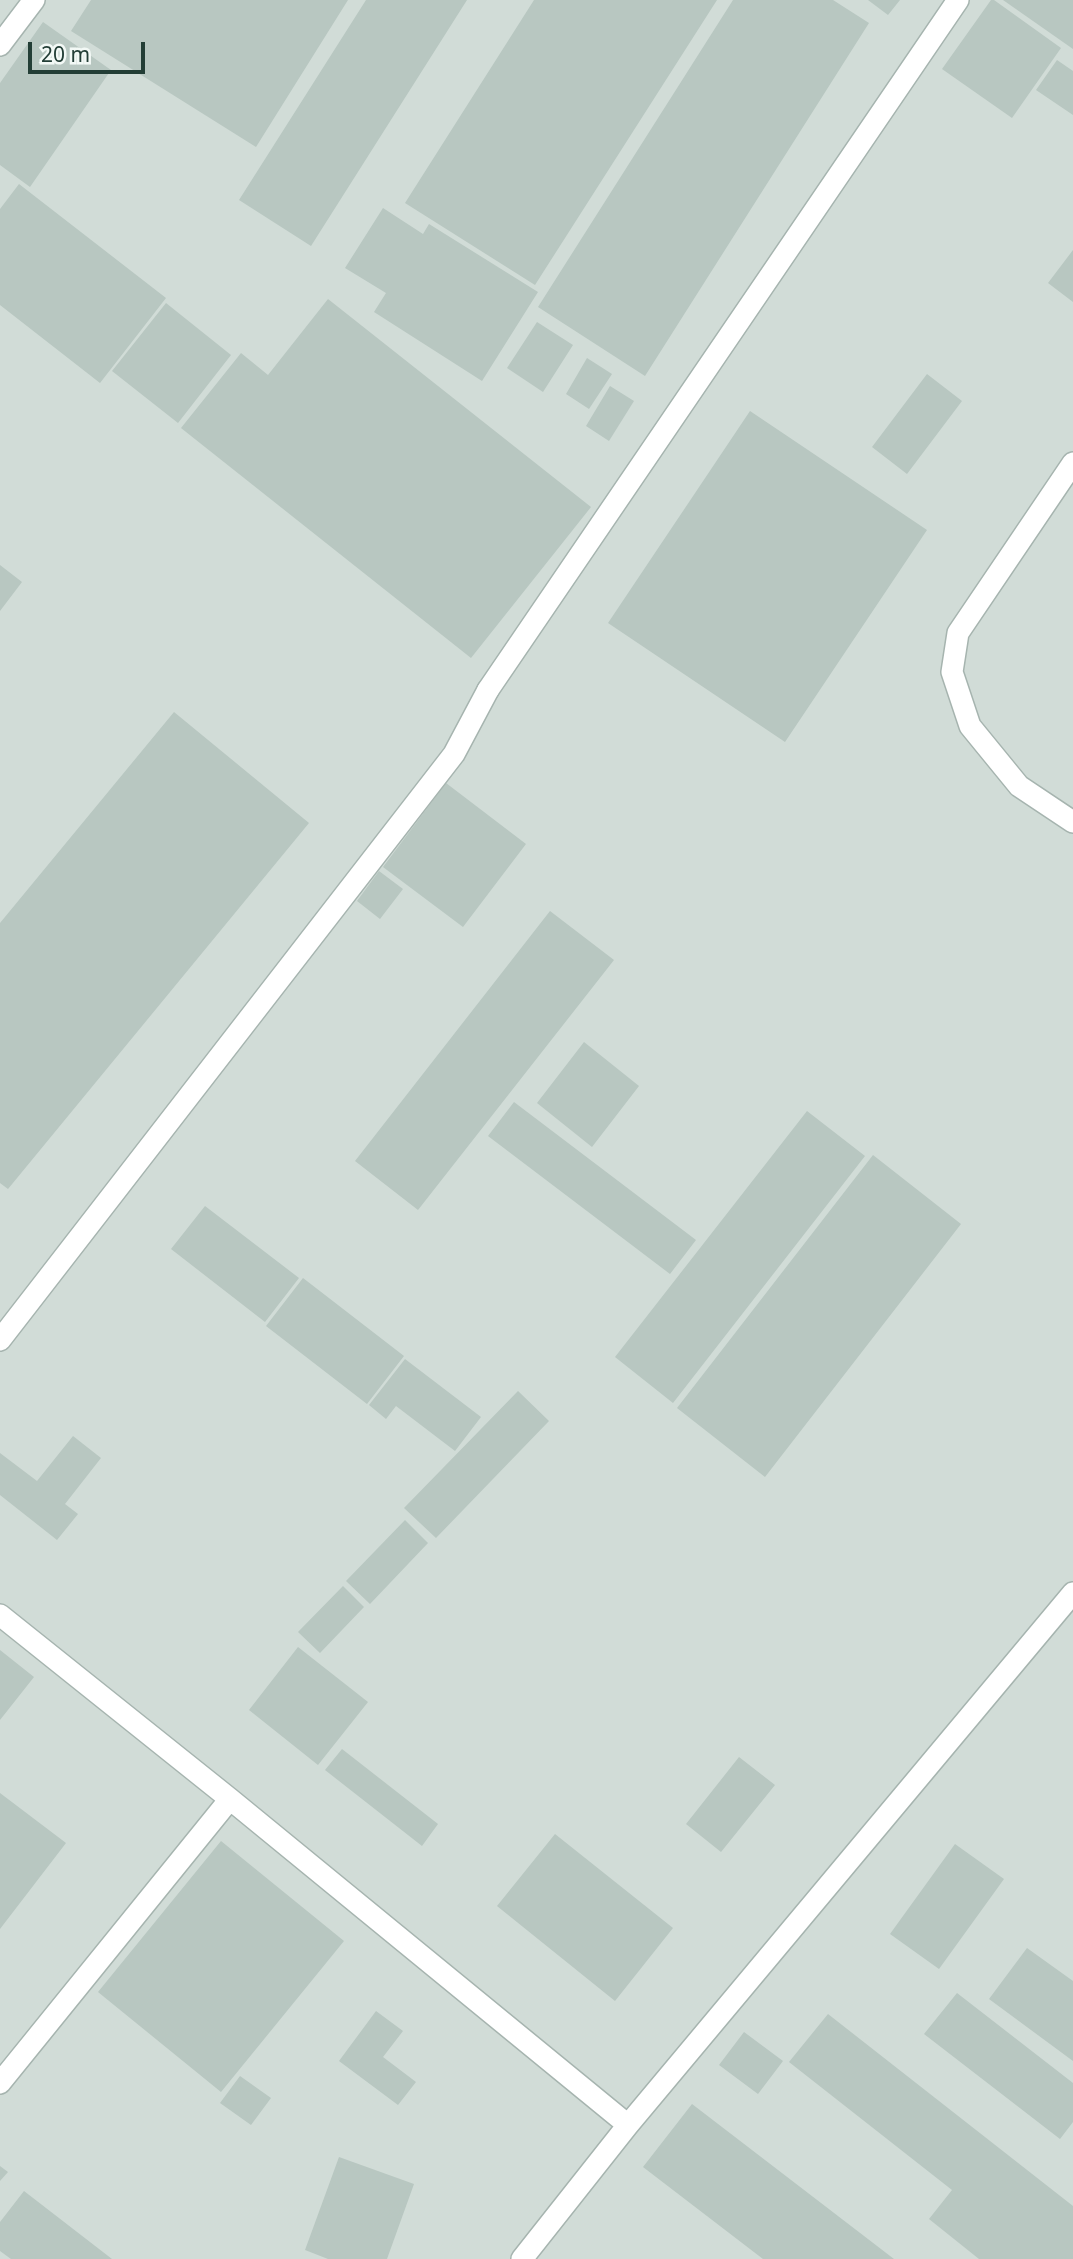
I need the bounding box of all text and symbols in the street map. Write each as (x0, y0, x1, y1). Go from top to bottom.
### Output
scale bar (32, 28, 149, 72)
text: 20 m (41, 40, 90, 68)

